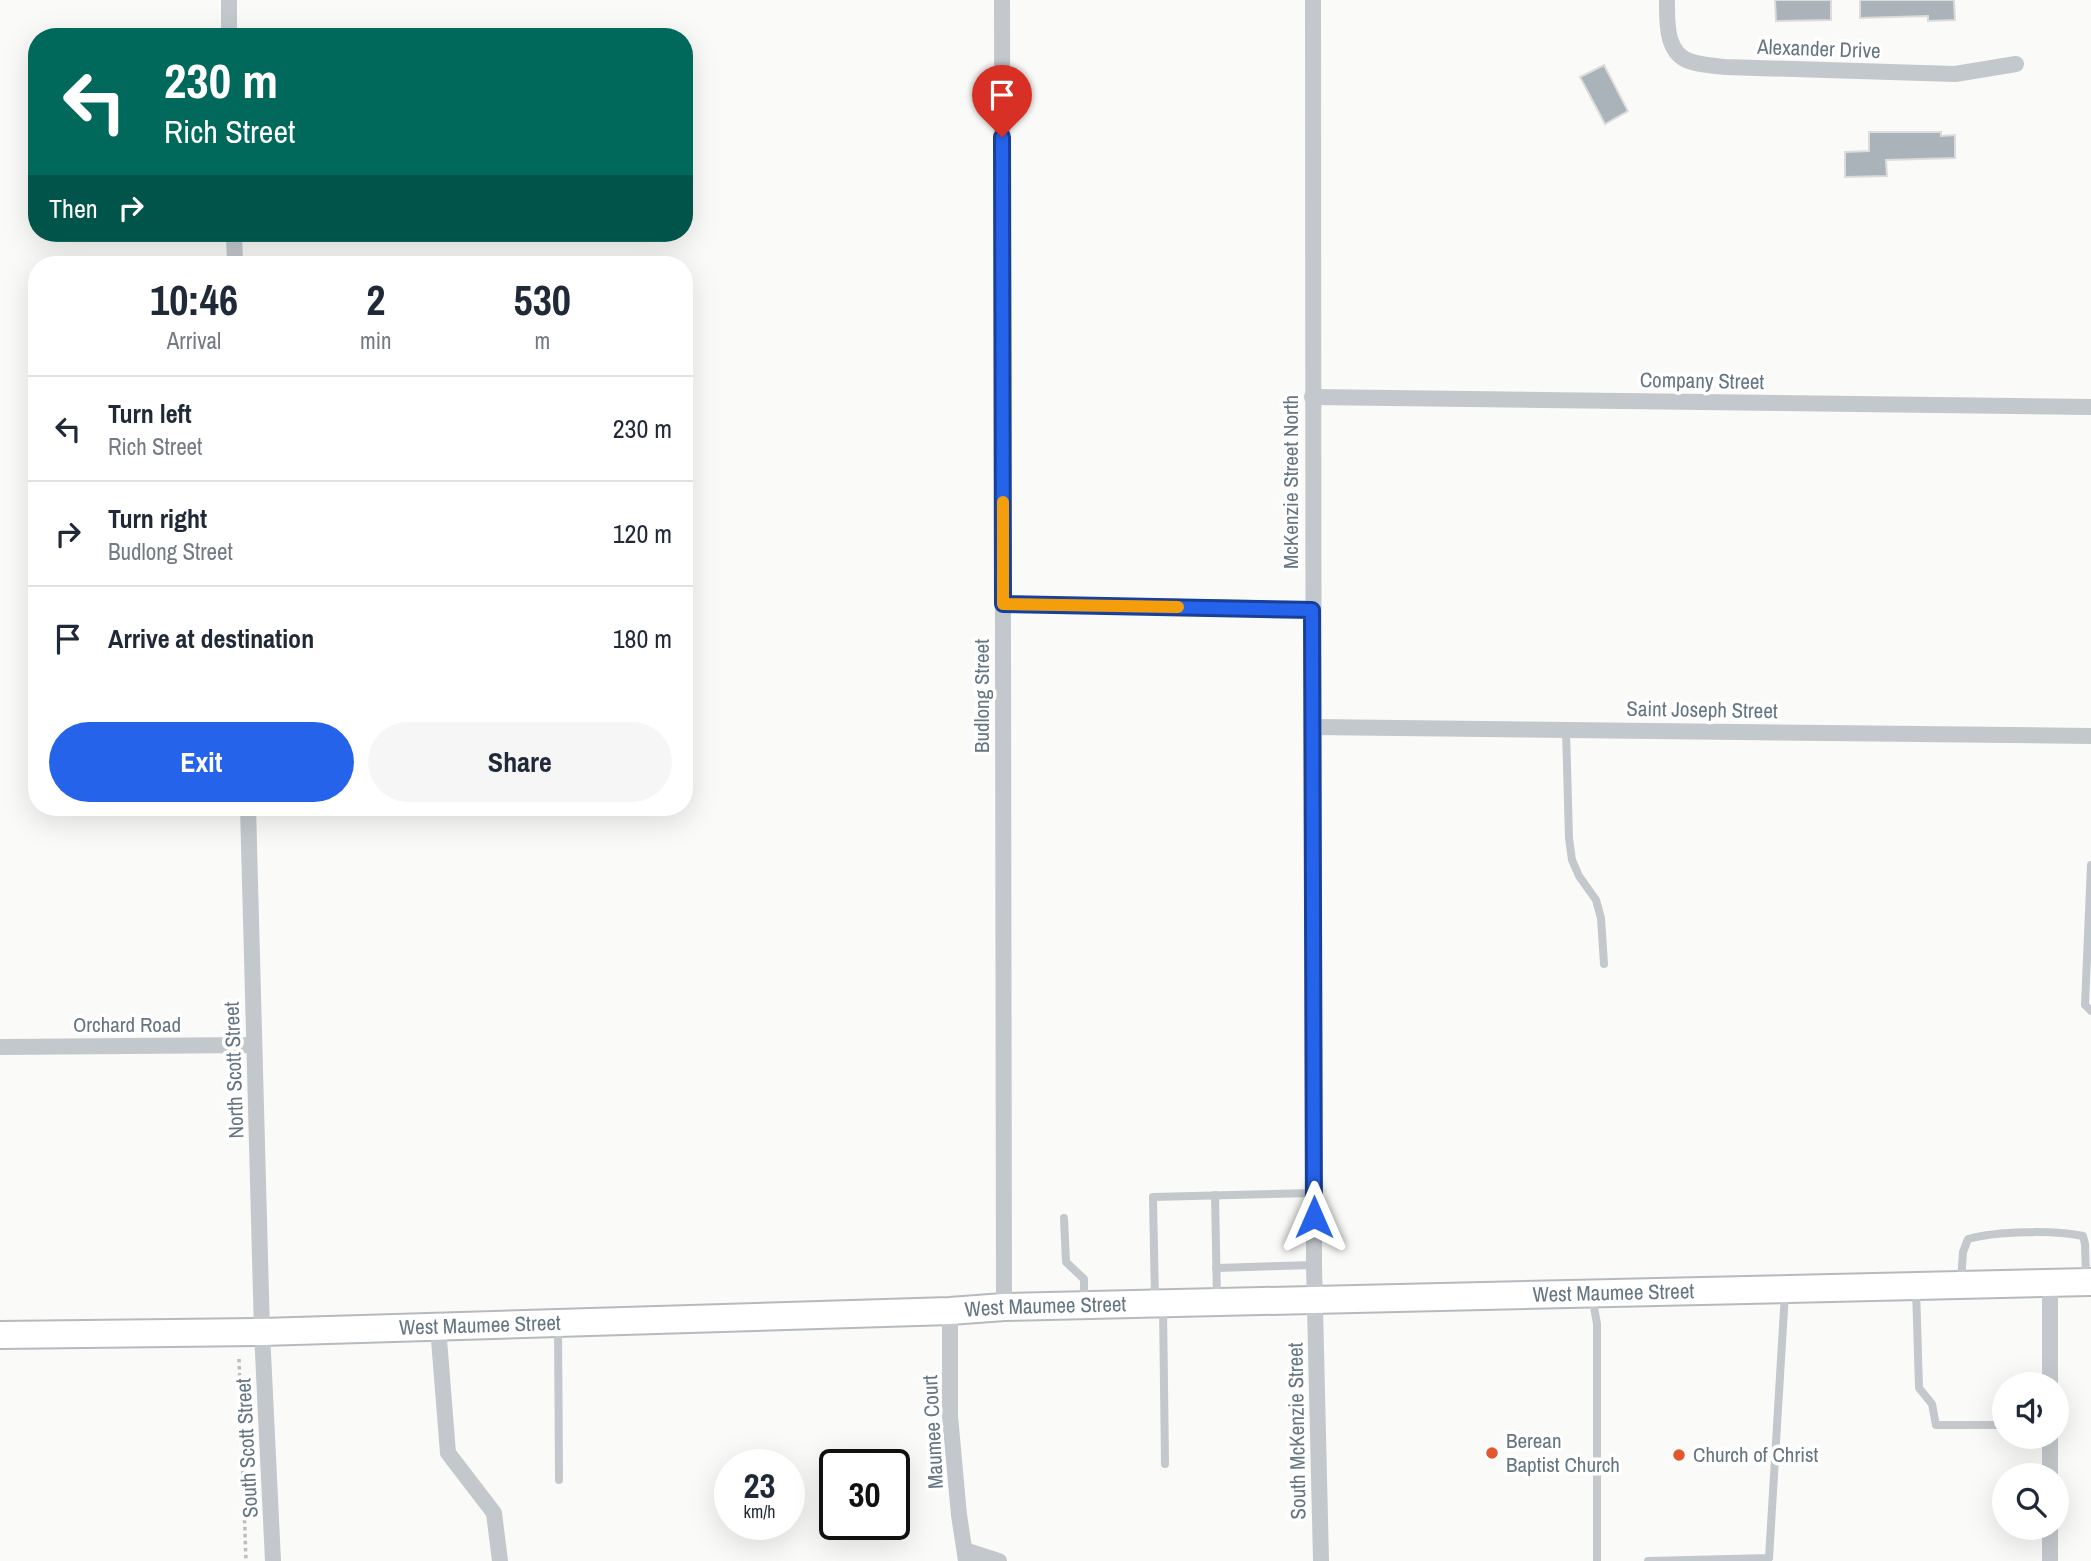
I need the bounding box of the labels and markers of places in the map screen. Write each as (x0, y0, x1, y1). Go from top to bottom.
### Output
pin (972, 65, 1032, 137)
place label: Berean Baptist Church (1506, 1426, 1620, 1479)
place label: Church of Christ (1693, 1440, 1819, 1469)
marker: Berean Baptist Church (1484, 1445, 1500, 1461)
marker: Church of Christ (1671, 1447, 1687, 1463)

